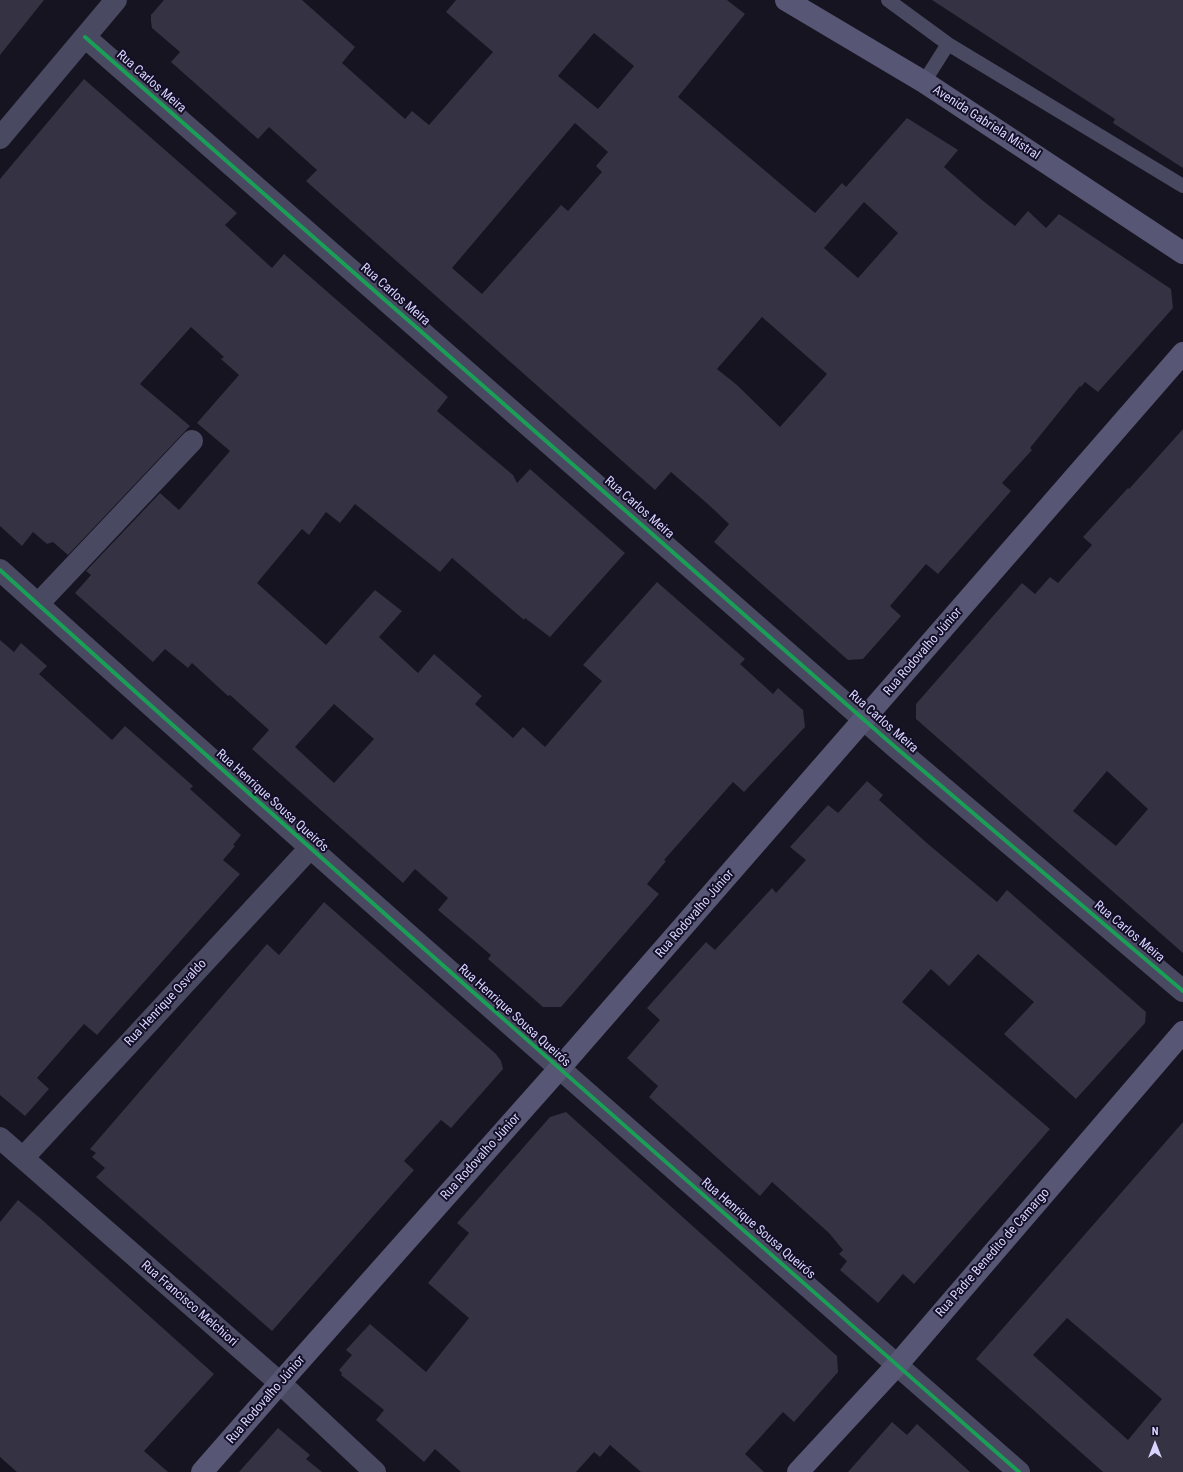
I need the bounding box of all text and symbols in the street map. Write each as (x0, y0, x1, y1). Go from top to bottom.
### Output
street label: Rua Carlos Meira (113, 48, 189, 116)
street label: Avenida Gabriela Mistral (929, 82, 1043, 164)
street label: Rua Carlos Meira (357, 261, 433, 329)
street label: Rua Carlos Meira (601, 474, 677, 542)
street label: Rua Rodovalho Júnior (881, 605, 965, 699)
street label: Rua Carlos Meira (845, 688, 921, 756)
street label: Rua Henrique Sousa Queirós (213, 746, 331, 856)
street label: Rua Rodovalho Júnior (653, 867, 737, 961)
street label: Rua Carlos Meira (1091, 898, 1167, 966)
street label: Rua Henrique Osvaldo (122, 956, 210, 1050)
street label: Rua Henrique Sousa Queirós (455, 961, 573, 1071)
street label: Rua Rodovalho Júnior (438, 1110, 524, 1204)
street label: Rua Henrique Sousa Queirós (698, 1175, 818, 1283)
street label: Rua Padre Benedito de Camargo (933, 1186, 1053, 1320)
street label: Rua Francisco Melchiori (138, 1258, 240, 1350)
street label: Rua Rodovalho Júnior (224, 1353, 308, 1447)
north arrow (1135, 1424, 1175, 1464)
text: N (1152, 1425, 1158, 1438)

